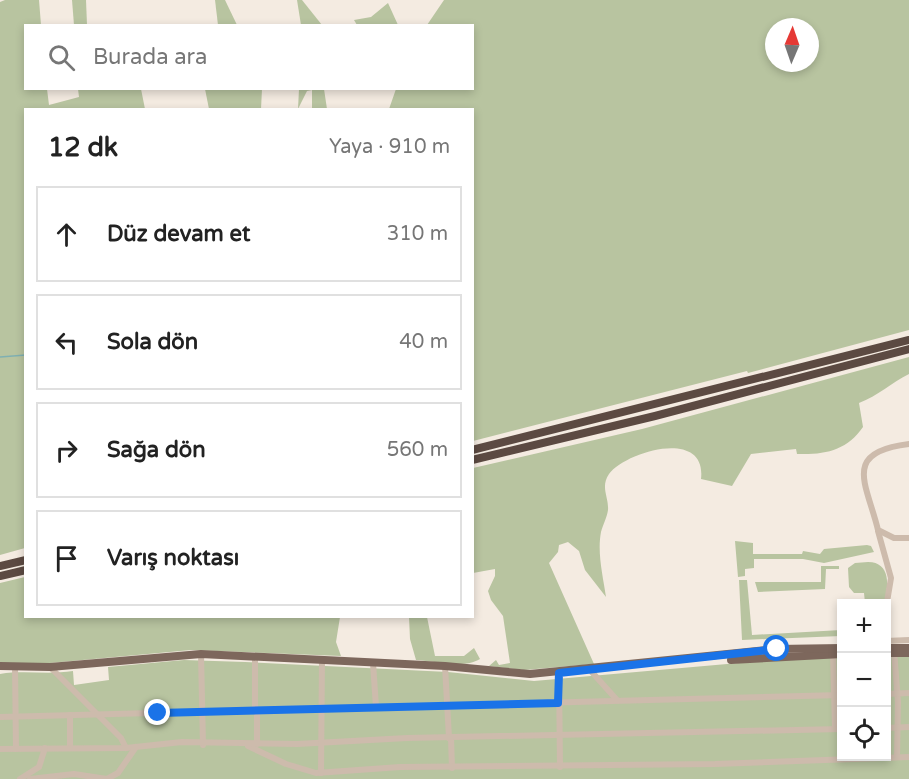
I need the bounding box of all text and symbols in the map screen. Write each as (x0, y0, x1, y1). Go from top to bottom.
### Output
north arrow (765, 18, 819, 72)
search box (24, 24, 474, 90)
icon: search (45, 41, 78, 74)
text: Burada ara (93, 44, 207, 70)
text: 12 dk (48, 132, 118, 163)
text: Yaya · 910 m (329, 135, 450, 159)
icon: ahead (50, 218, 83, 251)
text: Düz devam et (107, 221, 250, 247)
text: 310 m (387, 222, 448, 246)
icon: left (50, 326, 83, 359)
text: Sola dön (107, 329, 198, 355)
text: 40 m (399, 330, 448, 354)
icon: right (50, 434, 83, 467)
text: Sağa dön (107, 437, 206, 463)
text: 560 m (387, 438, 448, 462)
icon: arrive (50, 542, 83, 575)
text: Varış noktası (107, 545, 239, 571)
map controls (837, 599, 891, 761)
button: + (837, 599, 891, 653)
route start (763, 635, 789, 661)
button: − (837, 653, 891, 707)
route end (144, 699, 170, 725)
button: locate (837, 707, 891, 761)

